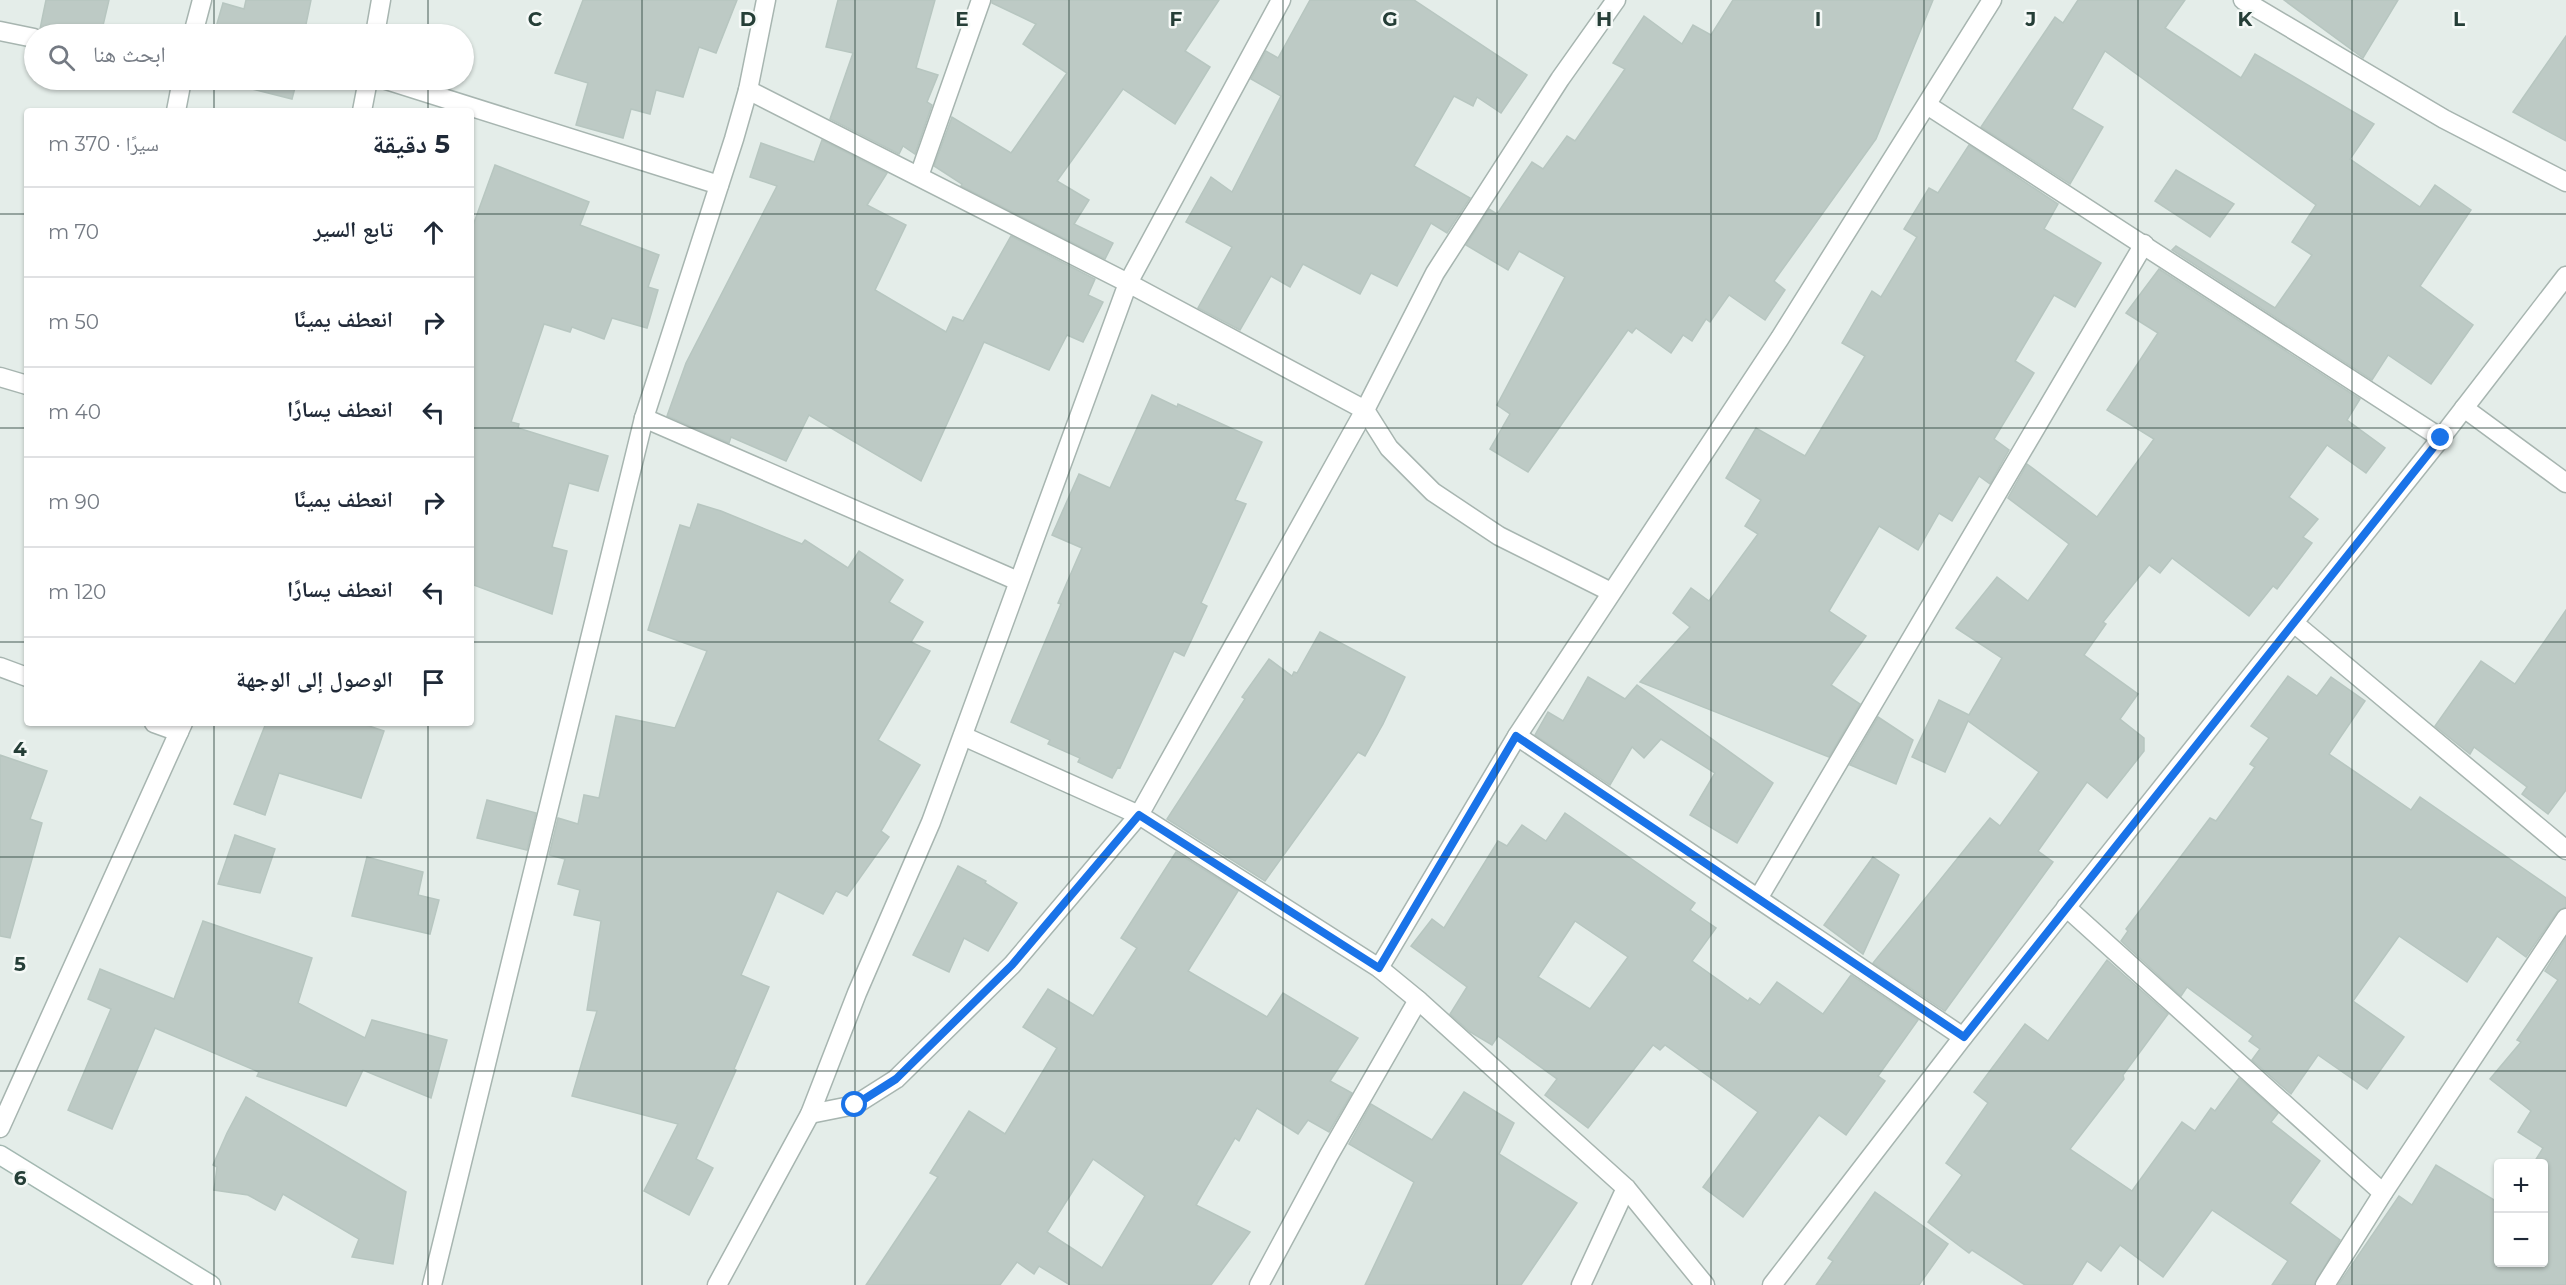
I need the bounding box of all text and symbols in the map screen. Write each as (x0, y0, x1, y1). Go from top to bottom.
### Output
text: C (528, 7, 543, 31)
text: D (740, 7, 756, 31)
text: E (955, 7, 969, 31)
text: F (1170, 7, 1183, 31)
text: G (1382, 7, 1398, 31)
text: H (1596, 7, 1612, 31)
text: I (1815, 7, 1821, 31)
text: J (2025, 7, 2036, 31)
text: K (2238, 7, 2254, 31)
text: L (2453, 7, 2465, 31)
search box (24, 24, 474, 90)
icon: search (45, 41, 78, 74)
text: ابحث هنا (93, 41, 166, 68)
text: 5 دقيقة (373, 128, 450, 160)
text: سيرًا · 370 m (48, 132, 159, 156)
text: تابع السير (313, 216, 393, 243)
icon: ahead (417, 216, 450, 249)
text: 70 m (48, 220, 99, 244)
text: انعطف يمينًا (293, 306, 393, 333)
icon: right (417, 306, 450, 339)
text: 50 m (48, 310, 99, 334)
text: انعطف يسارًا (287, 396, 393, 423)
icon: left (417, 396, 450, 429)
text: 40 m (48, 400, 101, 424)
route end (2427, 424, 2453, 450)
text: انعطف يمينًا (293, 486, 393, 513)
icon: right (417, 486, 450, 519)
text: 90 m (48, 490, 100, 514)
text: انعطف يسارًا (287, 576, 393, 603)
icon: left (417, 576, 450, 609)
text: 120 m (48, 580, 106, 604)
text: الوصول إلى الوجهة (236, 666, 393, 693)
icon: arrive (417, 666, 450, 699)
text: 4 (13, 737, 27, 761)
text: 5 (14, 952, 26, 976)
route start (841, 1091, 867, 1117)
map controls (2494, 1159, 2548, 1267)
button: + (2494, 1159, 2548, 1213)
text: 6 (14, 1166, 27, 1190)
button: − (2494, 1213, 2548, 1267)

